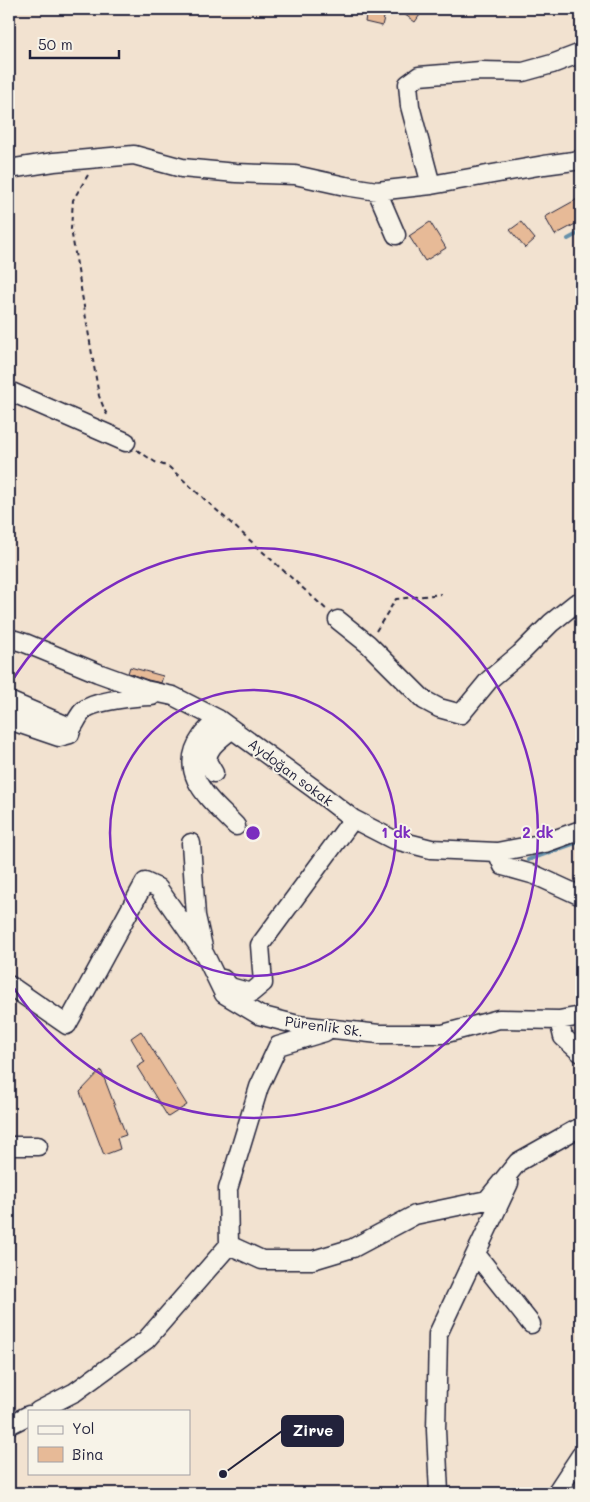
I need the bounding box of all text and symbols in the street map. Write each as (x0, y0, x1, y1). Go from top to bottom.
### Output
scale bar (30, 28, 119, 60)
text: 50 m (38, 34, 73, 54)
street label: Aydoğan sokak (245, 734, 337, 810)
text: 1 dk (381, 822, 411, 842)
text: 2 dk (522, 822, 554, 842)
centre of rings (244, 824, 262, 842)
street label: Pürenlik Sk. (284, 1011, 364, 1041)
legend (28, 1410, 190, 1474)
callout: Zirve (282, 1416, 343, 1446)
text: Yol (72, 1418, 95, 1438)
text: Zirve (293, 1420, 333, 1440)
text: Bina (72, 1444, 104, 1464)

